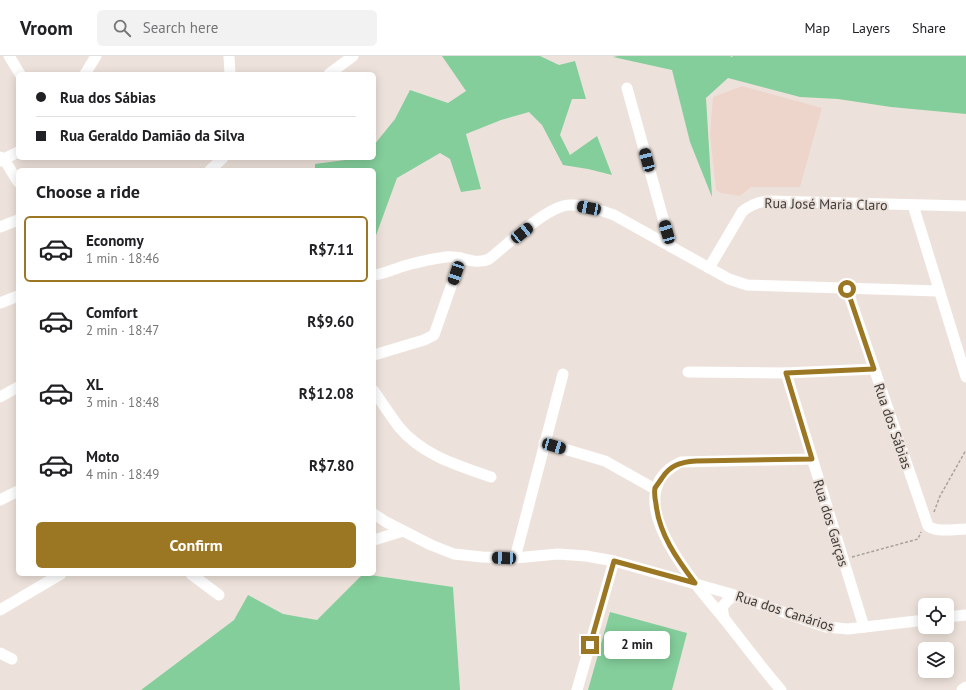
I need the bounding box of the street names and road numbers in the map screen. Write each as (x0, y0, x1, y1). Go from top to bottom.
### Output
street label: Rua José Maria Claro (764, 194, 888, 214)
street label: Rua dos Sábias (870, 381, 916, 471)
street label: Rua dos Garças (809, 477, 853, 569)
street label: Rua dos Canários (734, 587, 837, 635)

